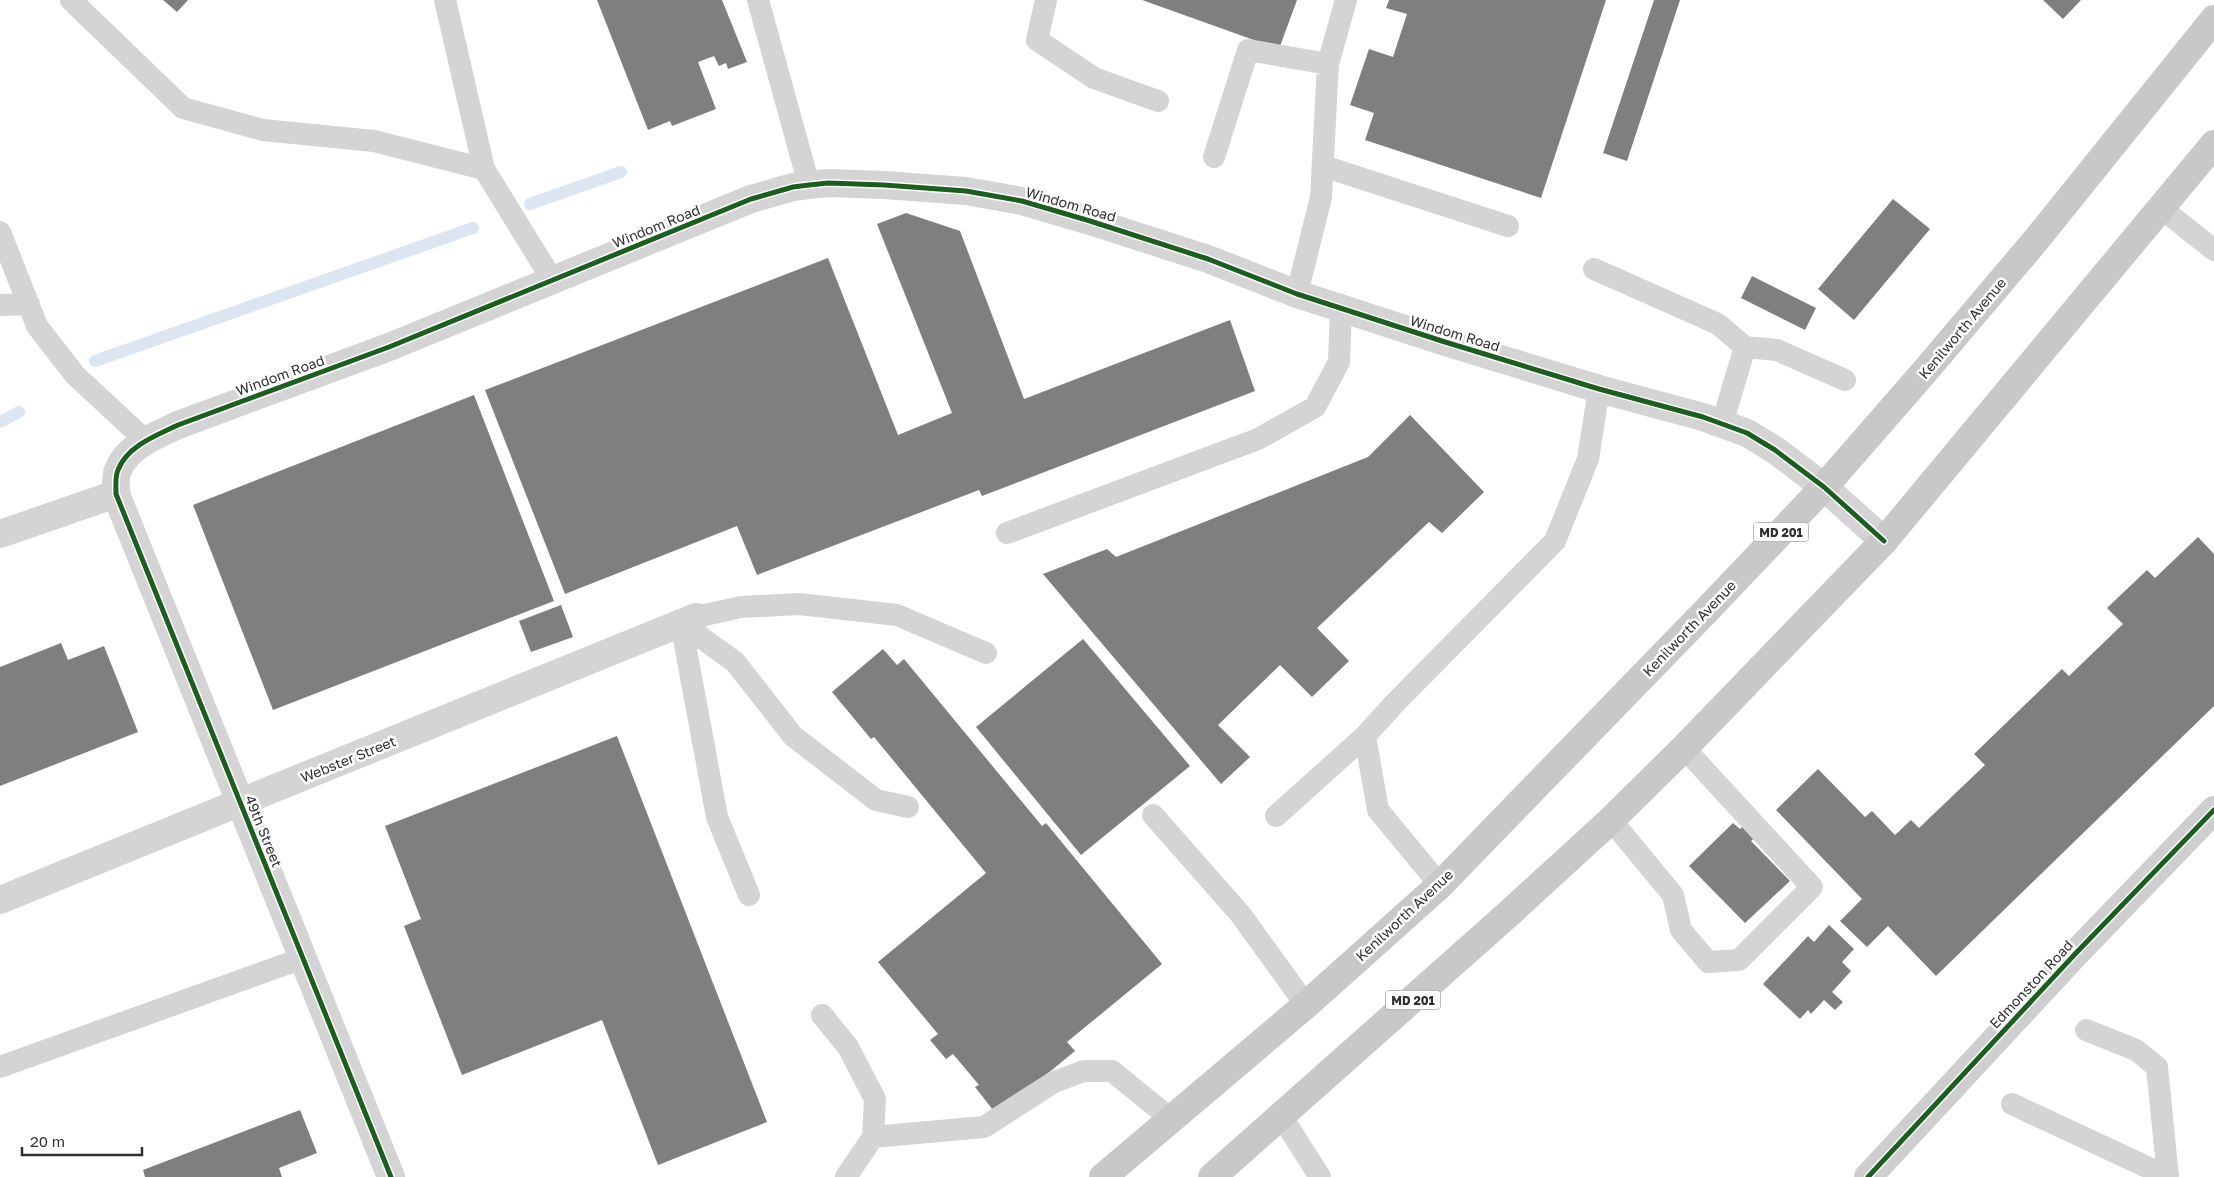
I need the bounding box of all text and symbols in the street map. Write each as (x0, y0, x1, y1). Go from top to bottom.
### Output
street label: Windom Road (1024, 183, 1118, 225)
street label: Windom Road (610, 201, 702, 251)
street label: Kenilworth Avenue (1915, 274, 2009, 382)
street label: Windom Road (1408, 311, 1502, 355)
street label: Windom Road (233, 351, 327, 399)
road number: MD 201 (1754, 522, 1808, 542)
street label: Kenilworth Avenue (1639, 577, 1739, 679)
street label: Webster Street (298, 732, 398, 786)
street label: 49th Street (242, 793, 286, 869)
street label: Kenilworth Avenue (1352, 866, 1456, 964)
street label: Edmonston Road (1986, 936, 2076, 1032)
road number: MD 201 (1386, 990, 1440, 1010)
scale bar (22, 1124, 142, 1156)
text: 20 m (30, 1132, 65, 1150)

